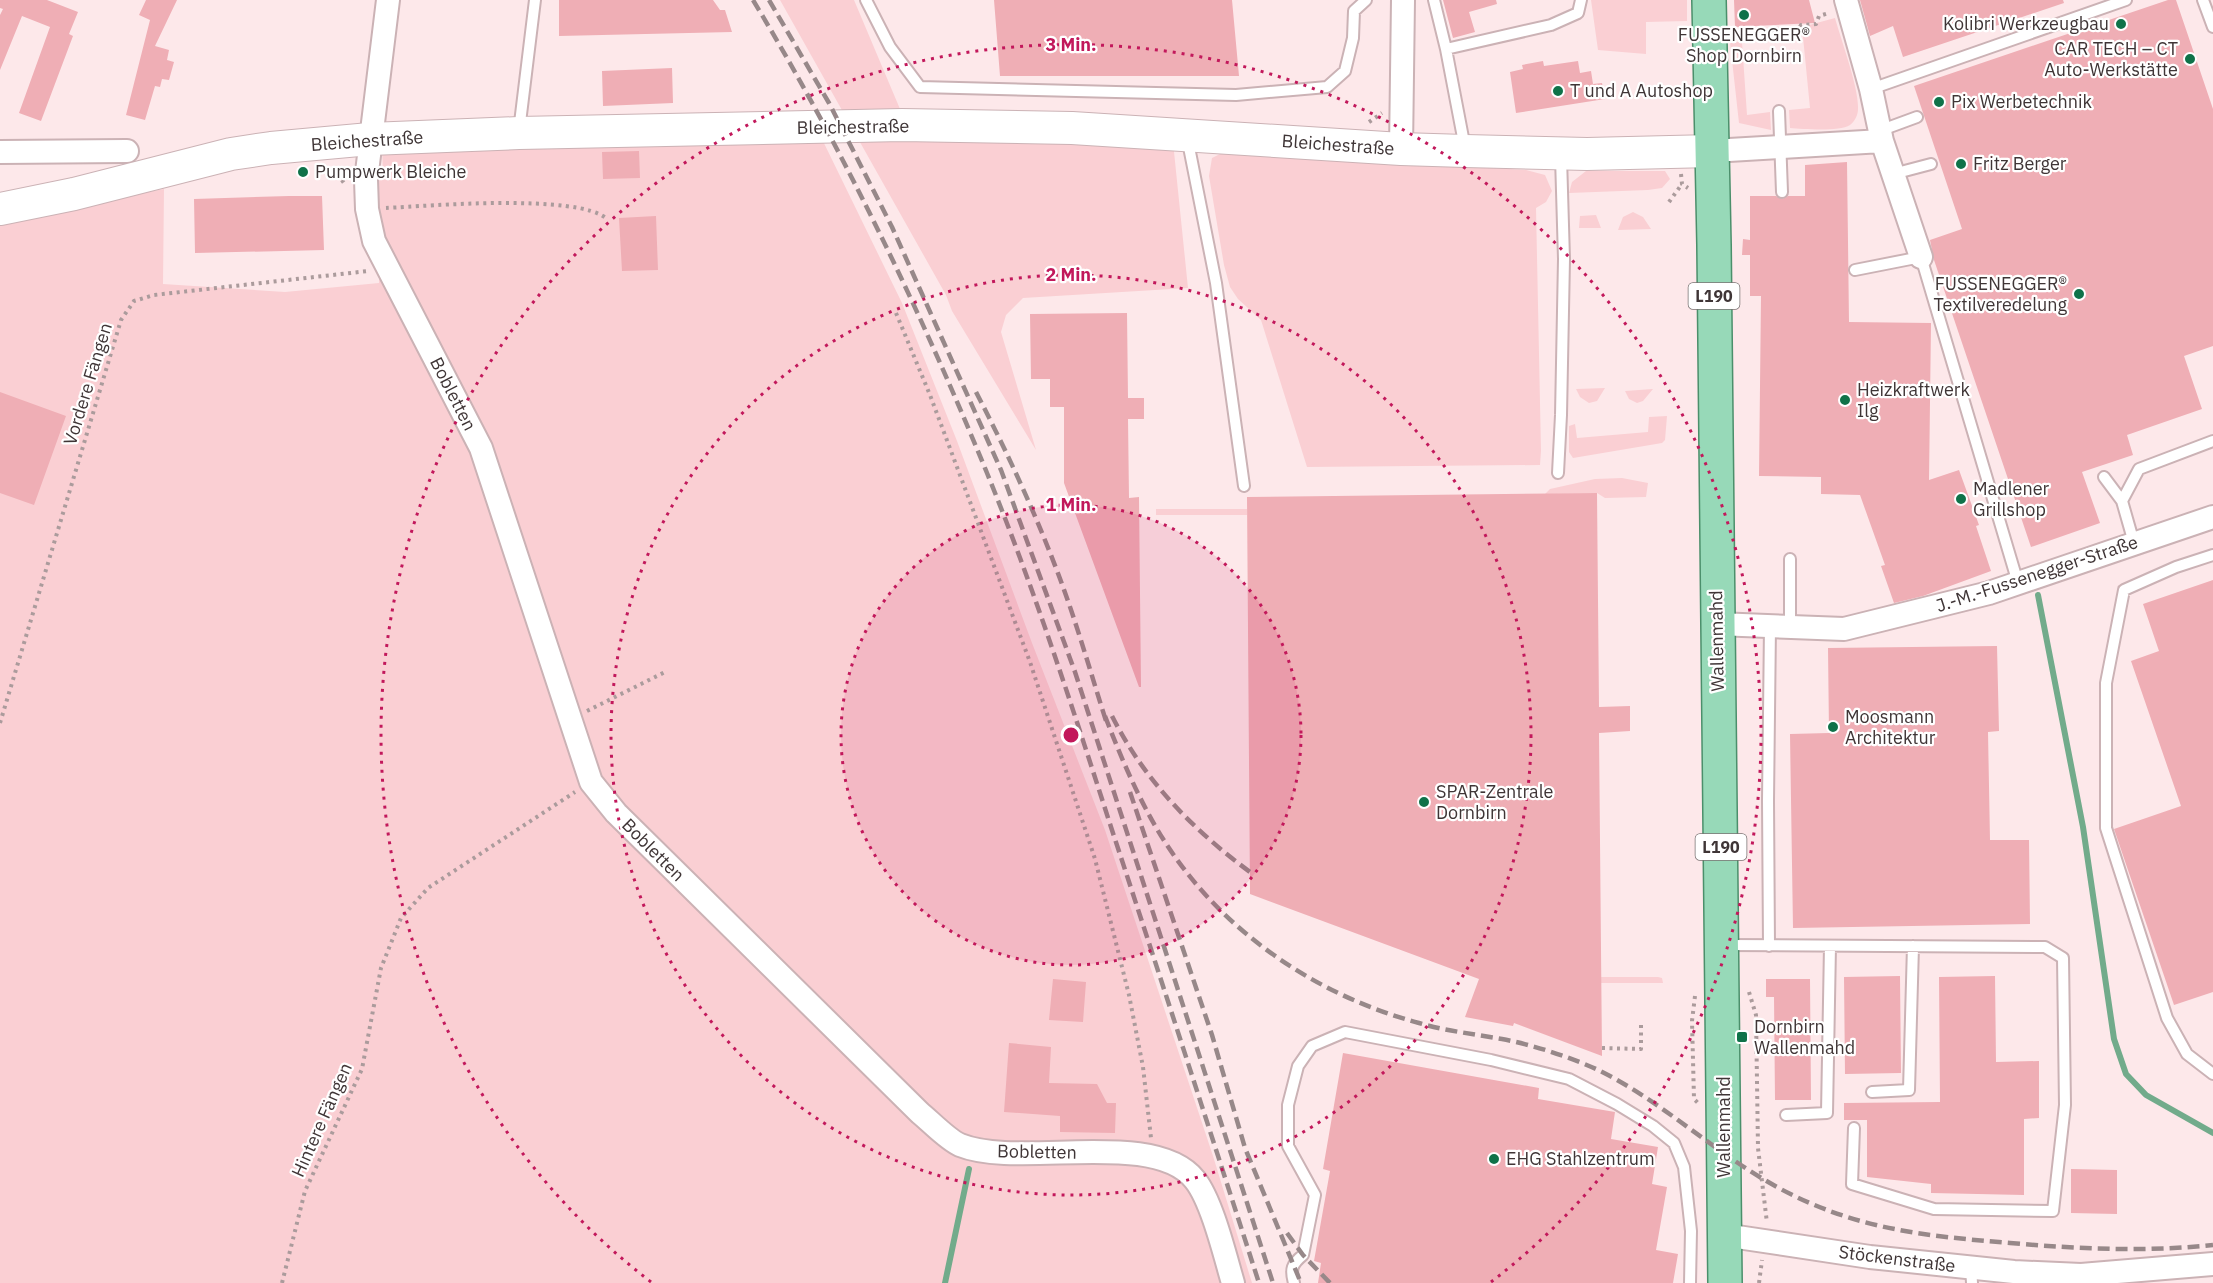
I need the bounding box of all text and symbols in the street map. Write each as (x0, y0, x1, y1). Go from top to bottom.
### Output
marker: FUSSENEGGER® Shop Dornbirn (1737, 8, 1751, 22)
place label: Kolibri Werkzeugbau (1943, 12, 2109, 35)
marker: Kolibri Werkzeugbau (2114, 17, 2128, 31)
place label: FUSSENEGGER® Shop Dornbirn (1678, 23, 1810, 67)
text: 3 Min. (1045, 33, 1097, 56)
place label: CAR TECH – CT Auto-Werkstätte (2044, 37, 2178, 81)
marker: CAR TECH – CT Auto-Werkstätte (2183, 52, 2197, 66)
place label: T und A Autoshop (1570, 79, 1713, 102)
marker: T und A Autoshop (1551, 84, 1565, 98)
place label: Pix Werbetechnik (1951, 90, 2092, 113)
marker: Pix Werbetechnik (1932, 95, 1946, 109)
street label: Bleichestraße (796, 114, 910, 139)
street label: Bleichestraße (310, 125, 424, 156)
street label: Bleichestraße (1281, 129, 1395, 160)
place label: Fritz Berger (1973, 152, 2067, 175)
marker: Fritz Berger (1954, 157, 1968, 171)
place label: Pumpwerk Bleiche (315, 160, 466, 183)
marker: Pumpwerk Bleiche (296, 165, 310, 179)
text: 2 Min. (1045, 263, 1097, 286)
place label: FUSSENEGGER® Textilveredelung (1933, 272, 2067, 316)
road number: L190 (1688, 283, 1740, 309)
marker: FUSSENEGGER® Textilveredelung (2072, 287, 2086, 301)
street label: Vordere Fängen (58, 320, 117, 448)
street label: Bobletten (425, 353, 482, 434)
place label: Heizkraftwerk Ilg (1857, 378, 1970, 422)
marker: Heizkraftwerk Ilg (1838, 393, 1852, 407)
place label: Madlener Grillshop (1973, 477, 2050, 521)
marker: Madlener Grillshop (1954, 492, 1968, 506)
text: 1 Min. (1045, 493, 1097, 516)
street label: J.-M.-Fussenegger-Straße (1933, 530, 2141, 617)
street label: Wallenmahd (1704, 590, 1729, 692)
place label: Moosmann Architektur (1845, 705, 1936, 749)
marker: Moosmann Architektur (1826, 720, 1840, 734)
centre of rings (1061, 725, 1081, 745)
place label: SPAR-Zentrale Dornbirn (1436, 780, 1554, 824)
marker: SPAR-Zentrale Dornbirn (1417, 795, 1431, 809)
street label: Bobletten (617, 813, 690, 886)
road number: L190 (1696, 834, 1746, 860)
place label: Dornbirn Wallenmahd (1754, 1015, 1855, 1059)
marker: Dornbirn Wallenmahd (1735, 1030, 1749, 1044)
street label: Hintere Fängen (286, 1059, 357, 1181)
street label: Wallenmahd (1712, 1076, 1735, 1178)
street label: Bobletten (997, 1139, 1077, 1164)
place label: EHG Stahlzentrum (1506, 1147, 1655, 1170)
marker: EHG Stahlzentrum (1487, 1152, 1501, 1166)
street label: Stöckenstraße (1837, 1240, 1957, 1277)

